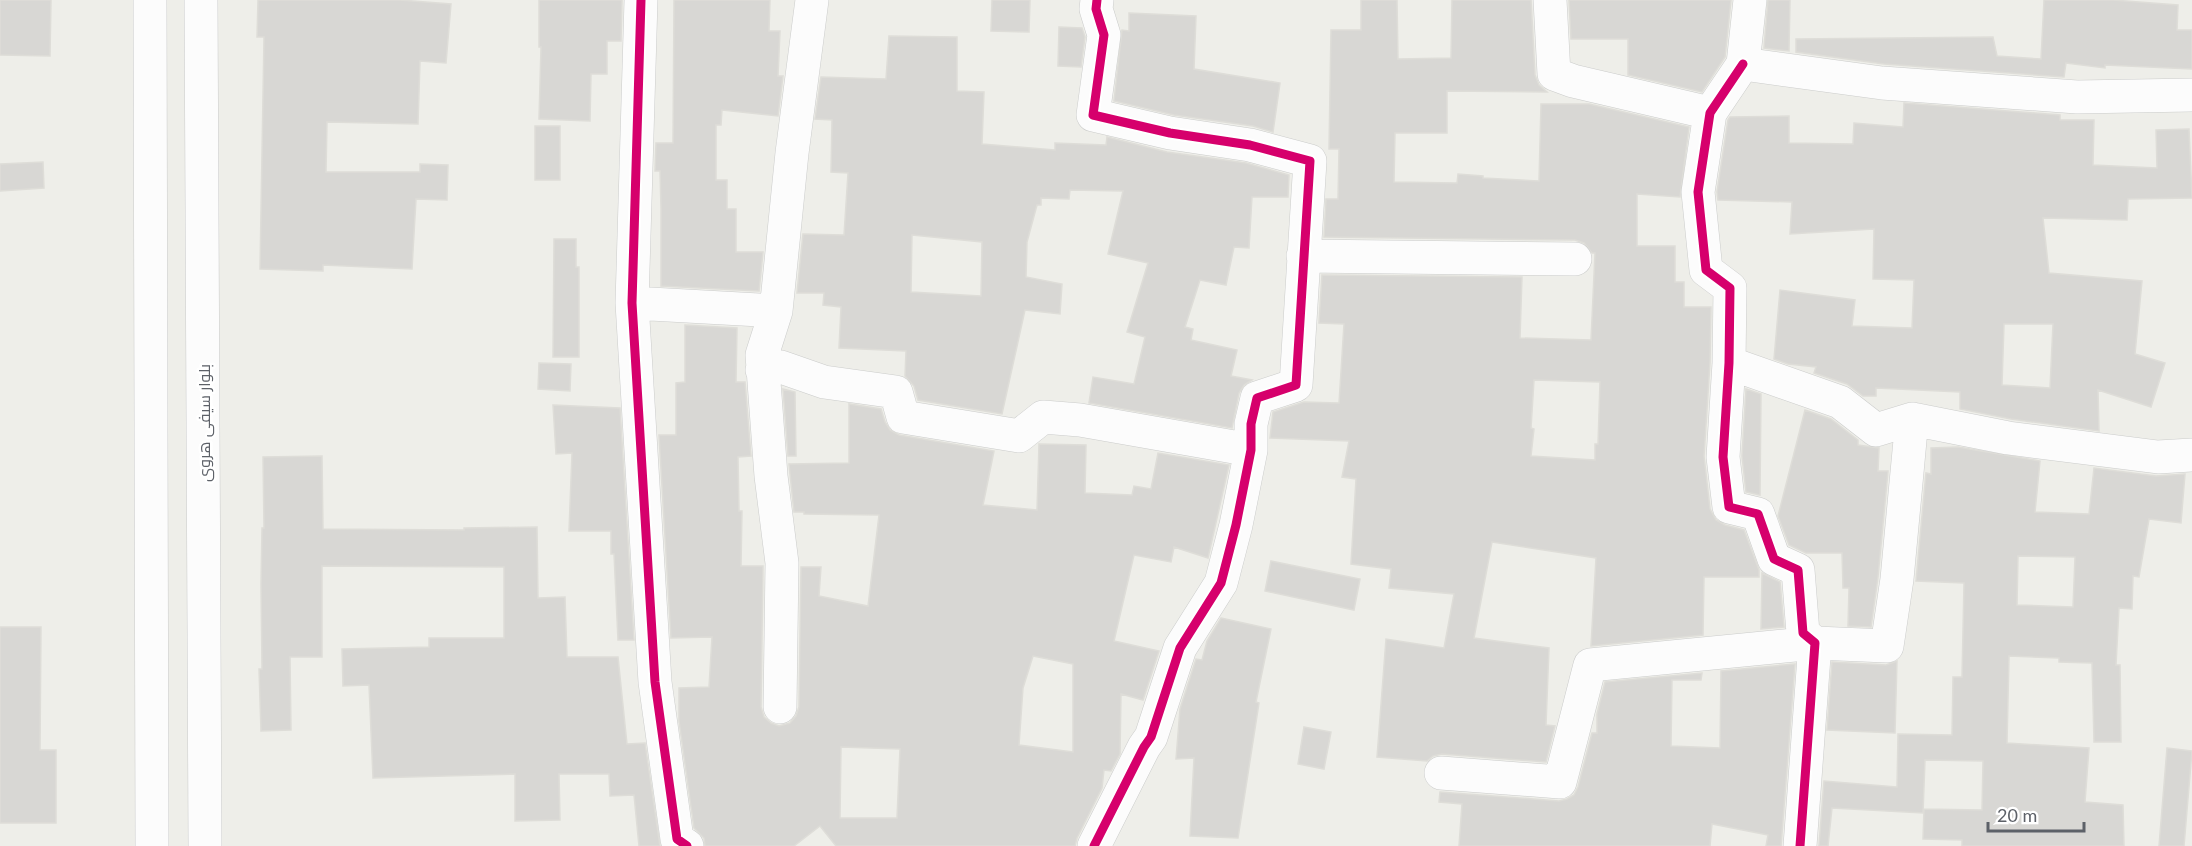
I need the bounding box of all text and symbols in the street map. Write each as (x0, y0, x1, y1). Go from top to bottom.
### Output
street label: بلوار سیفی هروی (194, 364, 215, 482)
scale bar (1988, 795, 2084, 833)
text: 20 m (1997, 804, 2037, 826)

